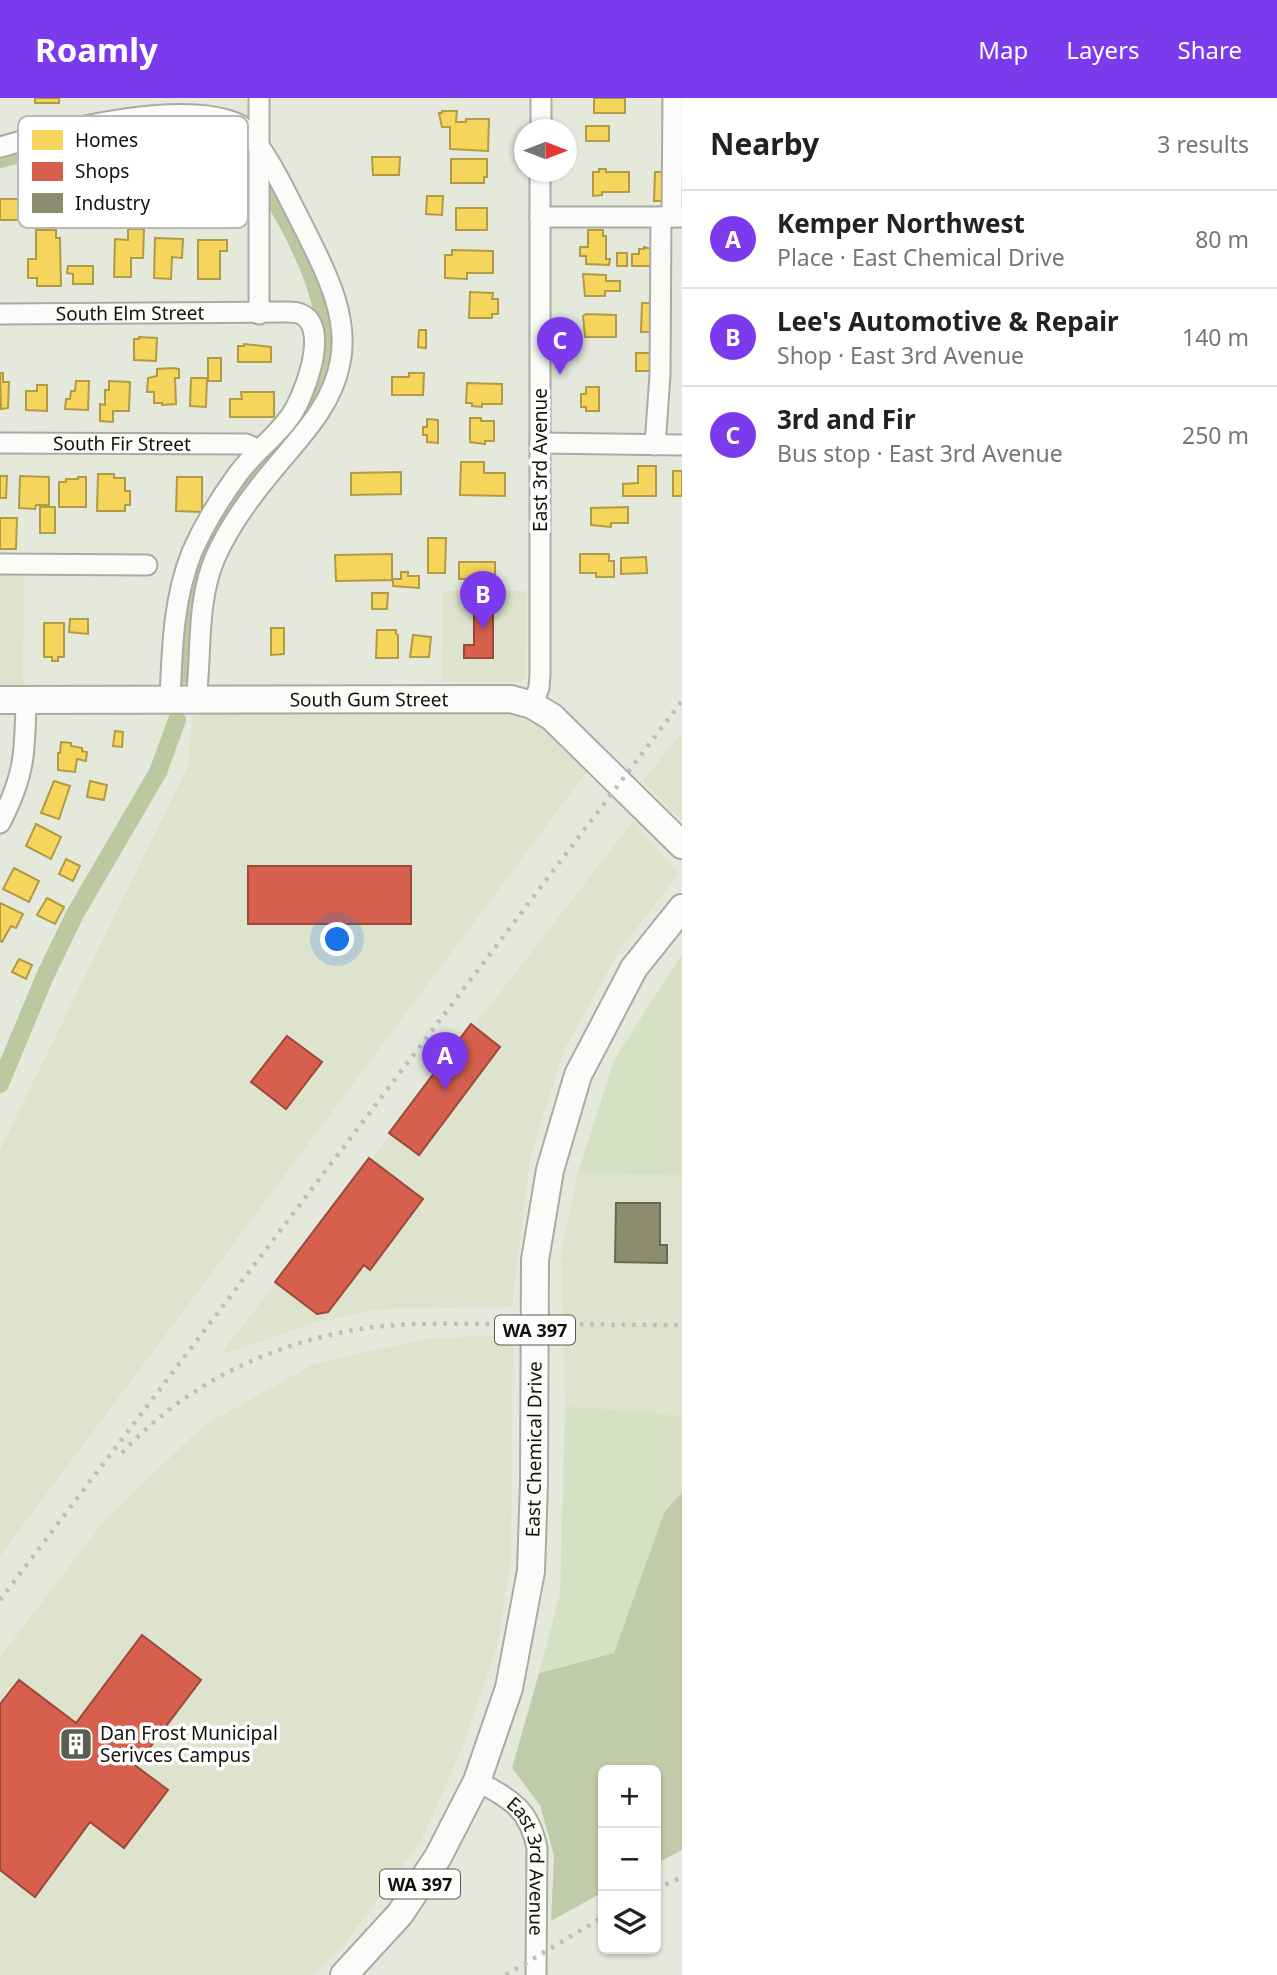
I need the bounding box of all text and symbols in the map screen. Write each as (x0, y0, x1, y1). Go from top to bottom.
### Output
text: Roamly (35, 27, 158, 72)
text: Map (978, 33, 1028, 66)
text: Layers (1066, 33, 1140, 66)
text: Share (1178, 33, 1242, 66)
legend (18, 116, 248, 228)
north arrow (514, 119, 577, 182)
text: Nearby (710, 123, 819, 164)
text: Homes (75, 127, 138, 153)
text: 3 results (1157, 128, 1249, 160)
text: Shops (75, 158, 129, 184)
text: Industry (75, 190, 150, 216)
text: Kemper Northwest (777, 205, 1025, 241)
text: A (725, 223, 741, 255)
text: 80 m (1195, 223, 1249, 255)
text: Place · East Chemical Drive (777, 241, 1065, 273)
street label: South Elm Street (56, 300, 204, 327)
text: Lee's Automotive & Repair (777, 303, 1119, 339)
pin: C (537, 317, 583, 375)
text: B (725, 321, 741, 353)
text: 140 m (1182, 321, 1249, 353)
text: Shop · East 3rd Avenue (777, 339, 1024, 371)
street label: East 3rd Avenue (527, 388, 553, 532)
text: 3rd and Fir (777, 401, 916, 437)
text: C (726, 419, 740, 451)
text: 250 m (1182, 419, 1249, 451)
street label: South Fir Street (53, 430, 191, 457)
text: Bus stop · East 3rd Avenue (777, 437, 1063, 469)
pin: B (460, 571, 506, 629)
street label: South Gum Street (290, 686, 448, 712)
your location (320, 922, 354, 956)
pin: A (422, 1032, 468, 1090)
road number: WA 397 (495, 1316, 575, 1344)
street label: East Chemical Drive (519, 1361, 548, 1538)
place label: Dan Frost Municipal Serivces Campus (100, 1720, 278, 1768)
building icon: Dan Frost Municipal Serivces Campus (57, 1725, 95, 1763)
map controls (598, 1765, 661, 1954)
button: + (598, 1765, 661, 1828)
street label: East 3rd Avenue (501, 1791, 550, 1936)
button: − (598, 1828, 661, 1891)
road number: WA 397 (380, 1870, 460, 1898)
button: layers (598, 1891, 661, 1954)

